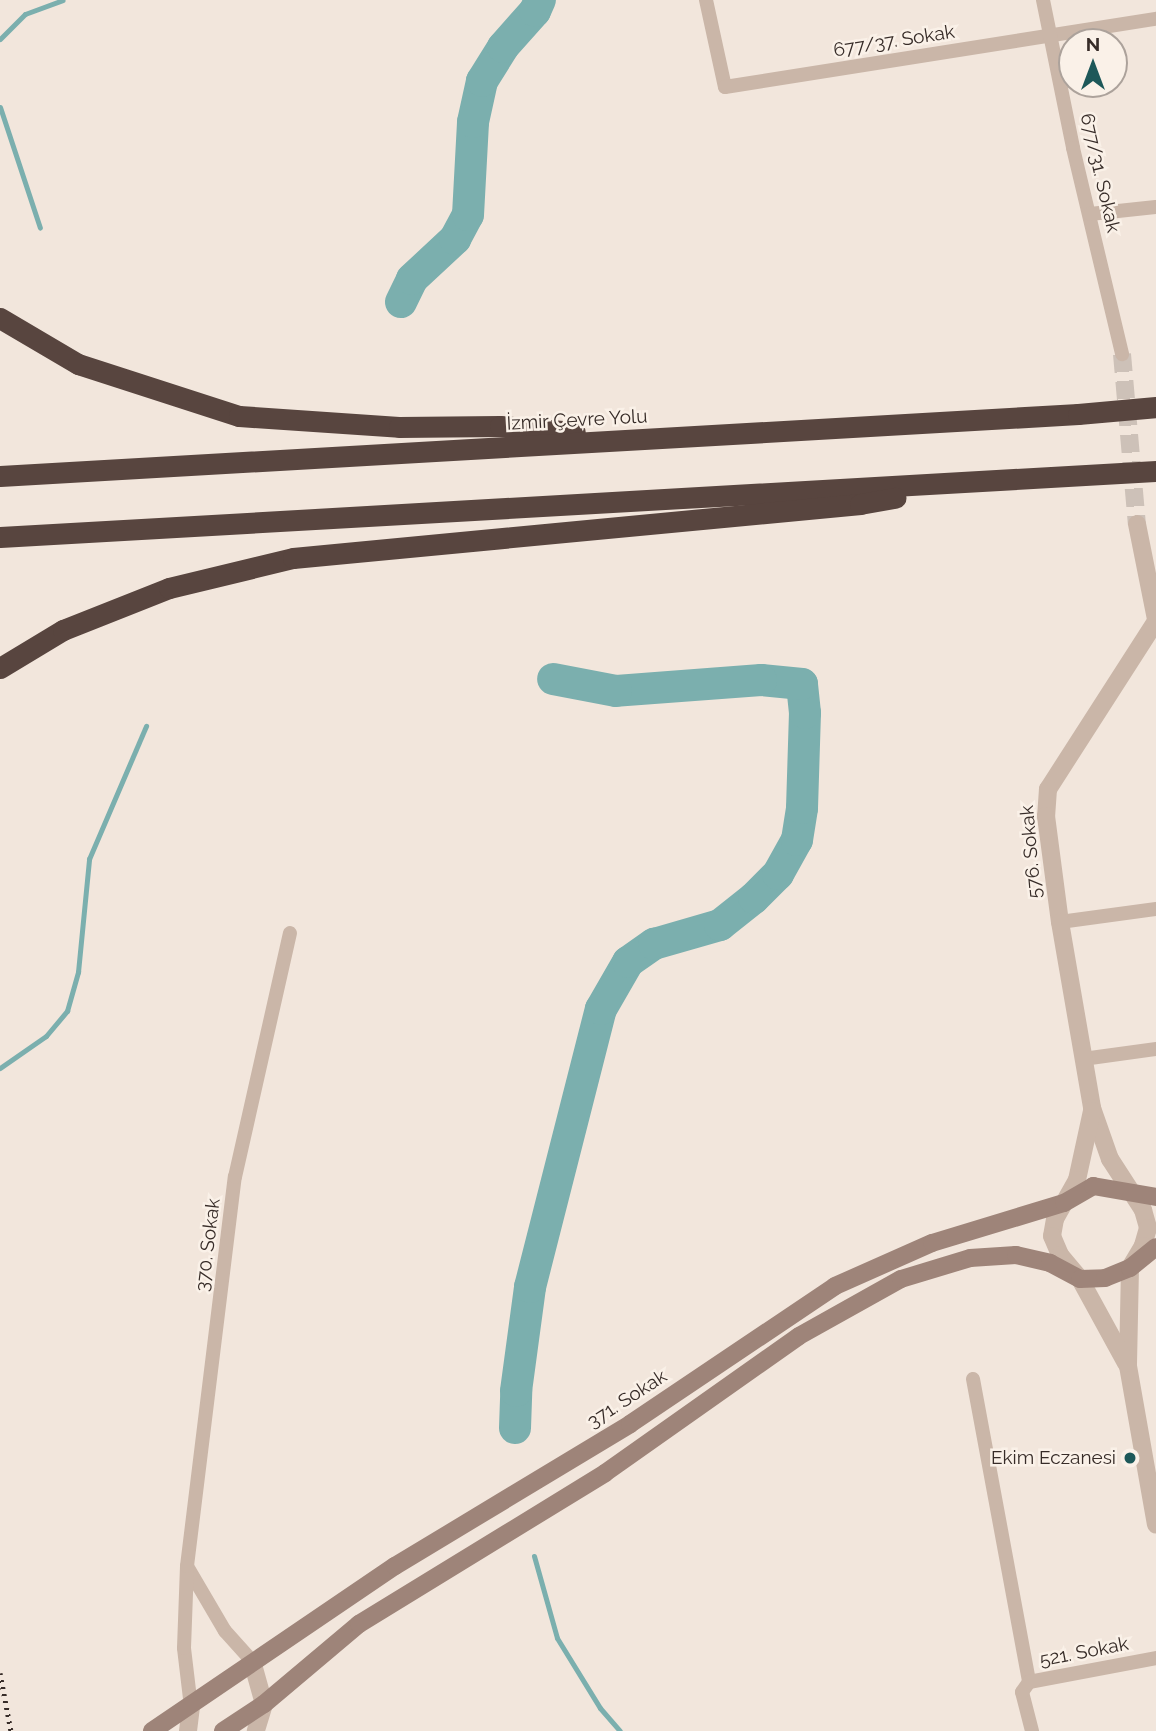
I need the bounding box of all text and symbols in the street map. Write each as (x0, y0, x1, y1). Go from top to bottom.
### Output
street label: 677/37. Sokak (832, 20, 956, 62)
north arrow (1058, 28, 1128, 98)
text: N (1086, 33, 1100, 55)
street label: 677/31. Sokak (1075, 111, 1125, 235)
street label: İzmir Çevre Yolu (506, 405, 648, 435)
street label: 576. Sokak (1016, 804, 1046, 900)
street label: 370. Sokak (191, 1197, 225, 1293)
street label: 371. Sokak (583, 1365, 671, 1433)
place label: Ekim Eczanesi (991, 1447, 1116, 1469)
marker: Ekim Eczanesi (1122, 1450, 1138, 1466)
street label: 521. Sokak (1038, 1632, 1130, 1672)

